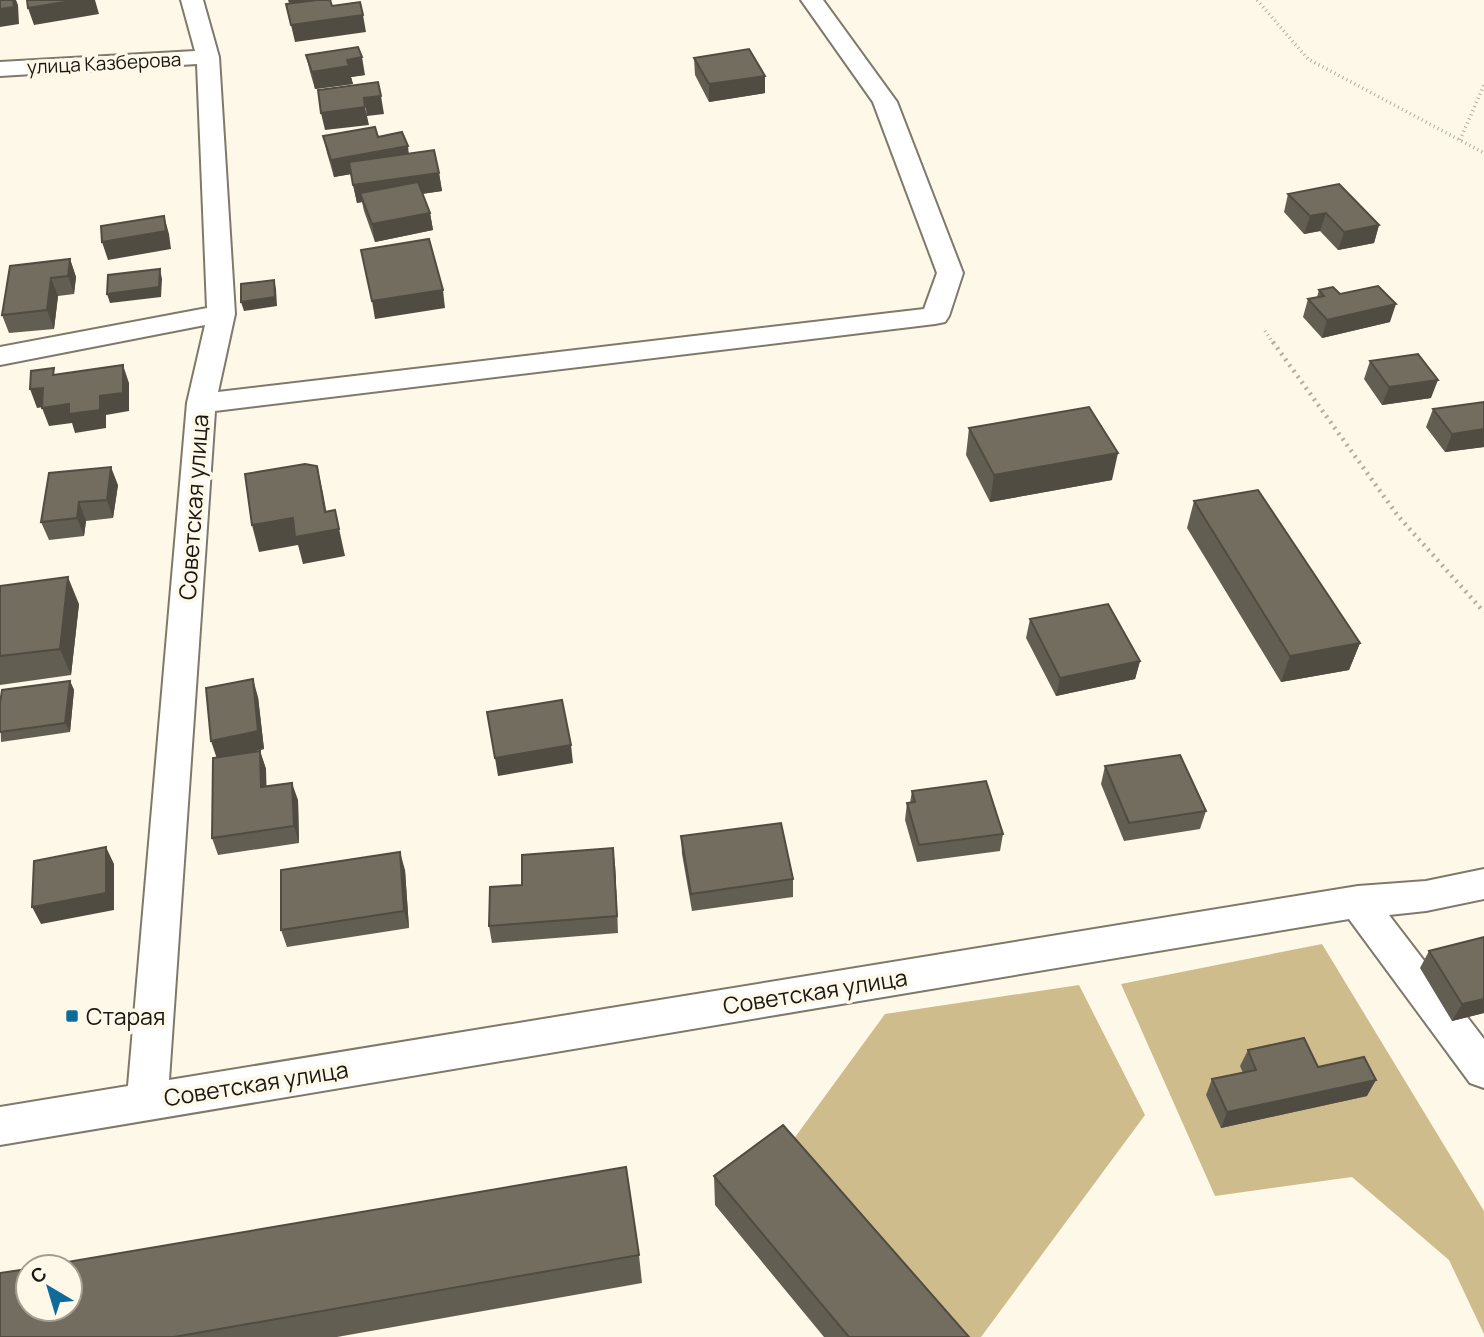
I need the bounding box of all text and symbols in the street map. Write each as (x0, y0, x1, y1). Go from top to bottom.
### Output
street label: улица Казберова (26, 46, 182, 80)
street label: Советская улица (171, 413, 215, 601)
street label: Советская улица (720, 961, 910, 1021)
place label: Старая (86, 1000, 166, 1032)
marker: Старая (64, 1008, 80, 1024)
street label: Советская улица (161, 1053, 351, 1113)
north arrow (14, 1253, 84, 1323)
text: С (25, 1260, 52, 1289)

